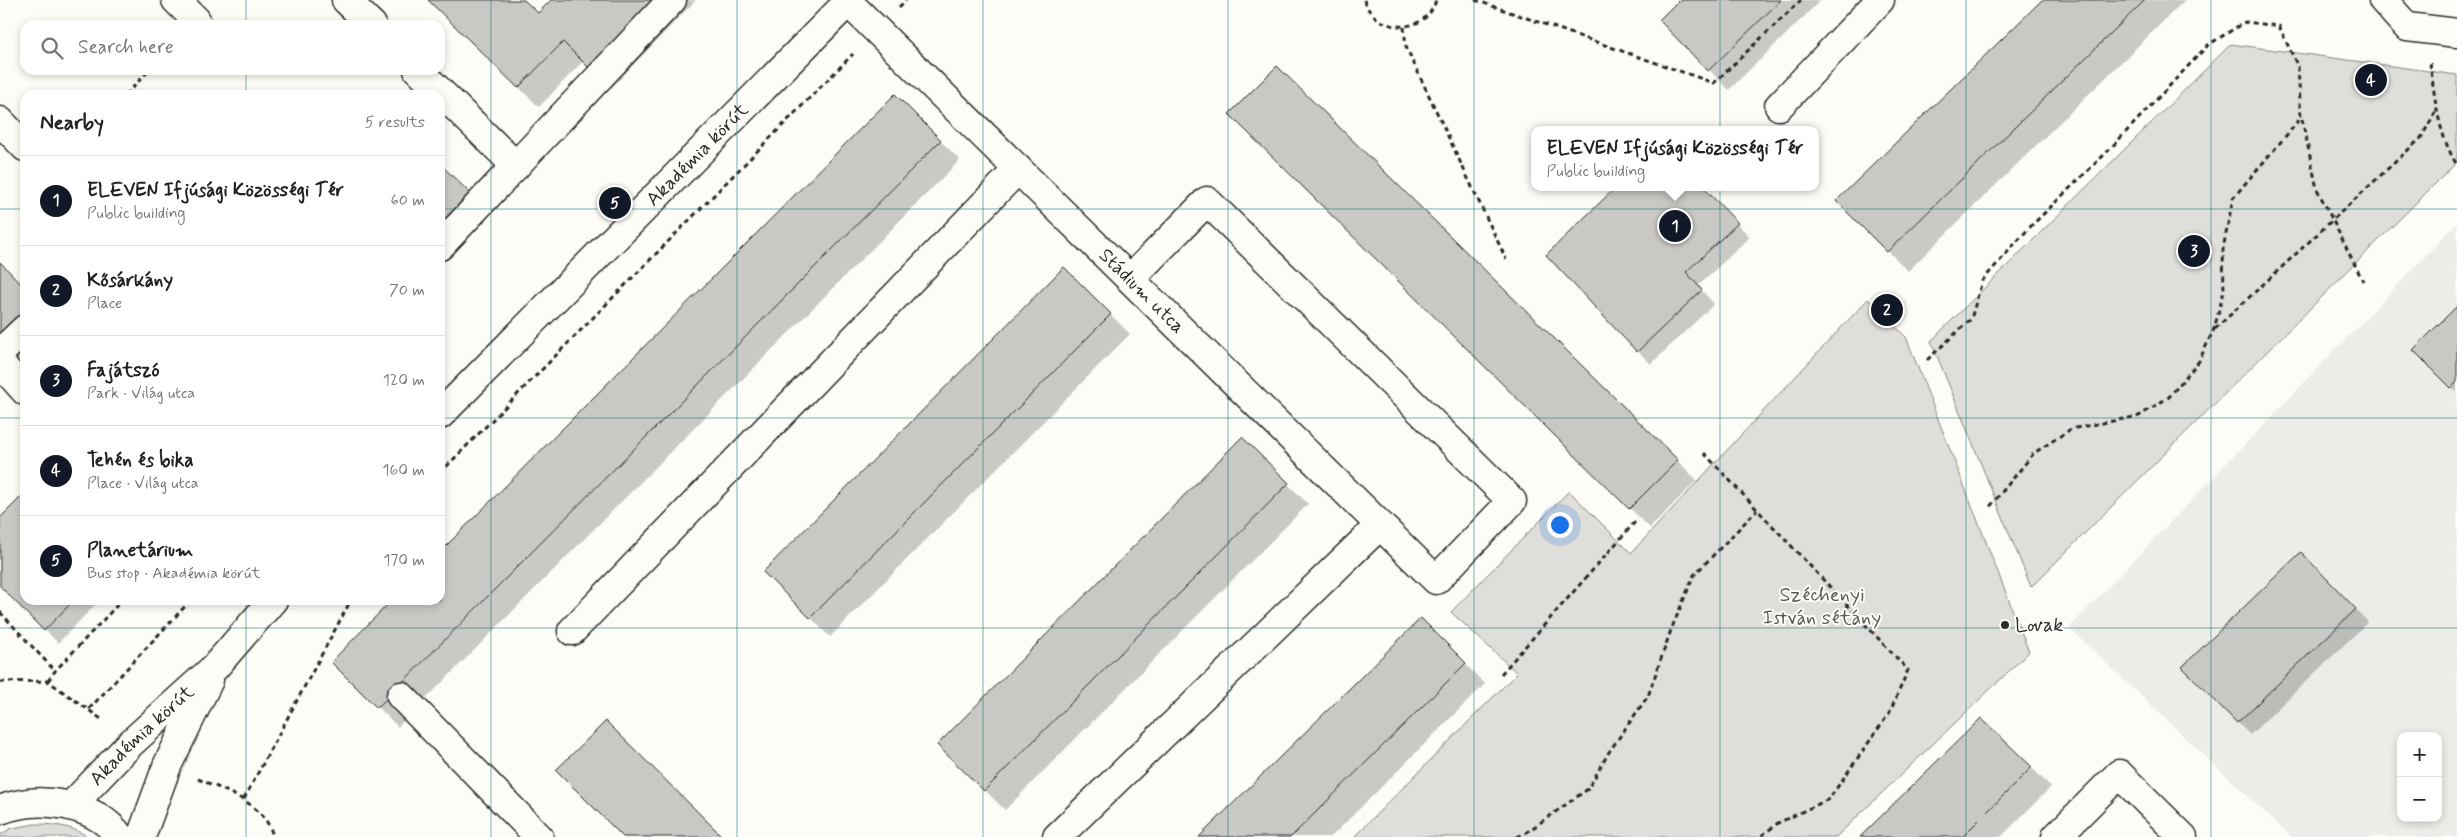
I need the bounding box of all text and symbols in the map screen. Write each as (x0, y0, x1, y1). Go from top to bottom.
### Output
search box (20, 20, 445, 75)
icon: search (38, 34, 66, 62)
text: Search here (78, 35, 174, 60)
pin: 4 (2355, 61, 2387, 99)
street label: Akadémia körút (640, 97, 755, 212)
text: Nearby (40, 109, 104, 137)
text: 5 results (365, 112, 425, 133)
popup (1531, 126, 1819, 191)
text: ELEVEN Ifjúsági Közösségi Tér (1547, 136, 1803, 161)
text: Public building (1547, 161, 1645, 182)
text: ELEVEN Ifjúsági Közösségi Tér (87, 178, 344, 203)
pin: 5 (599, 184, 631, 222)
text: 1 (52, 190, 60, 211)
text: 60 m (391, 190, 425, 211)
text: Public building (87, 203, 186, 224)
pin: 1 (1659, 207, 1691, 245)
pin: 3 (2178, 232, 2210, 270)
street label: Stádium utca (1093, 242, 1191, 339)
text: Kősárkány (87, 268, 173, 293)
text: 2 (52, 280, 60, 301)
text: 70 m (389, 280, 425, 301)
pin: 2 (1871, 291, 1903, 329)
text: Place (87, 293, 122, 314)
text: Fajátszó (87, 358, 160, 383)
text: 3 (52, 370, 60, 391)
text: 120 m (383, 370, 425, 391)
text: Park · Világ utca (87, 383, 195, 404)
text: Tehén és bika (87, 448, 194, 473)
text: 4 (51, 460, 61, 481)
text: 160 m (382, 460, 425, 481)
text: Place · Világ utca (87, 473, 199, 494)
your location (1547, 512, 1573, 538)
text: Planetárium (87, 538, 193, 563)
text: 5 (51, 550, 61, 571)
text: 170 m (383, 550, 425, 571)
text: Bus stop · Akadémia körút (87, 563, 261, 584)
park label: Széchenyi István sétány (1763, 582, 1881, 632)
place label: Lovak (2015, 612, 2063, 639)
marker: Lovak (1999, 619, 2011, 631)
street label: Akadémia körút (83, 679, 200, 792)
map controls (2397, 732, 2442, 822)
button: + (2397, 732, 2442, 777)
button: − (2397, 777, 2442, 822)

